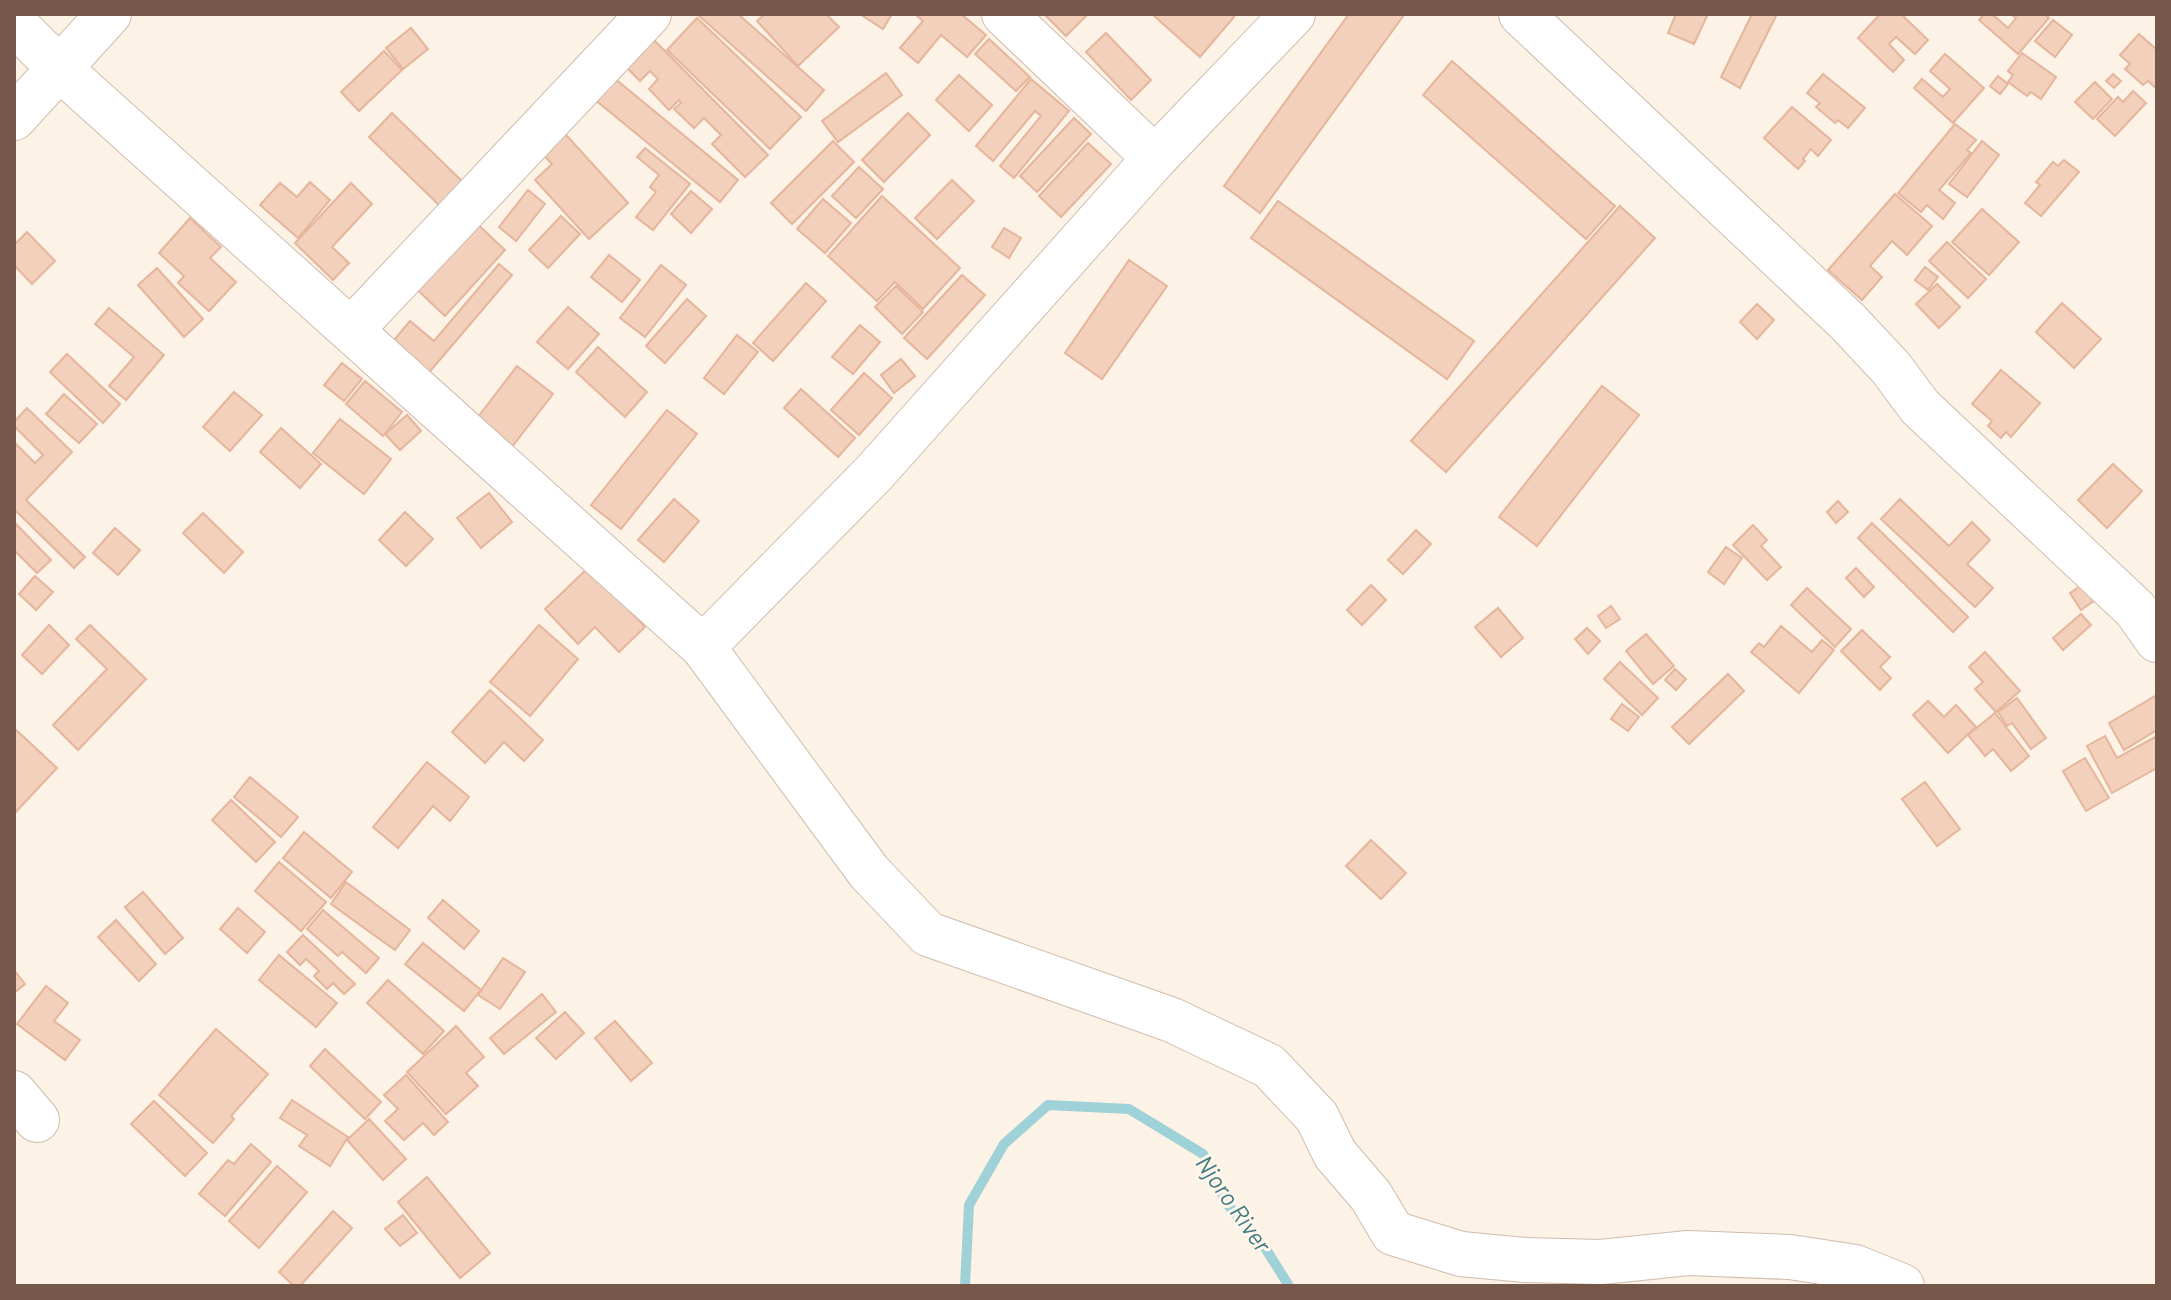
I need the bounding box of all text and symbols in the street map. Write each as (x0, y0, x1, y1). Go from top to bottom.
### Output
water label: Njoro River (1190, 1149, 1279, 1258)

